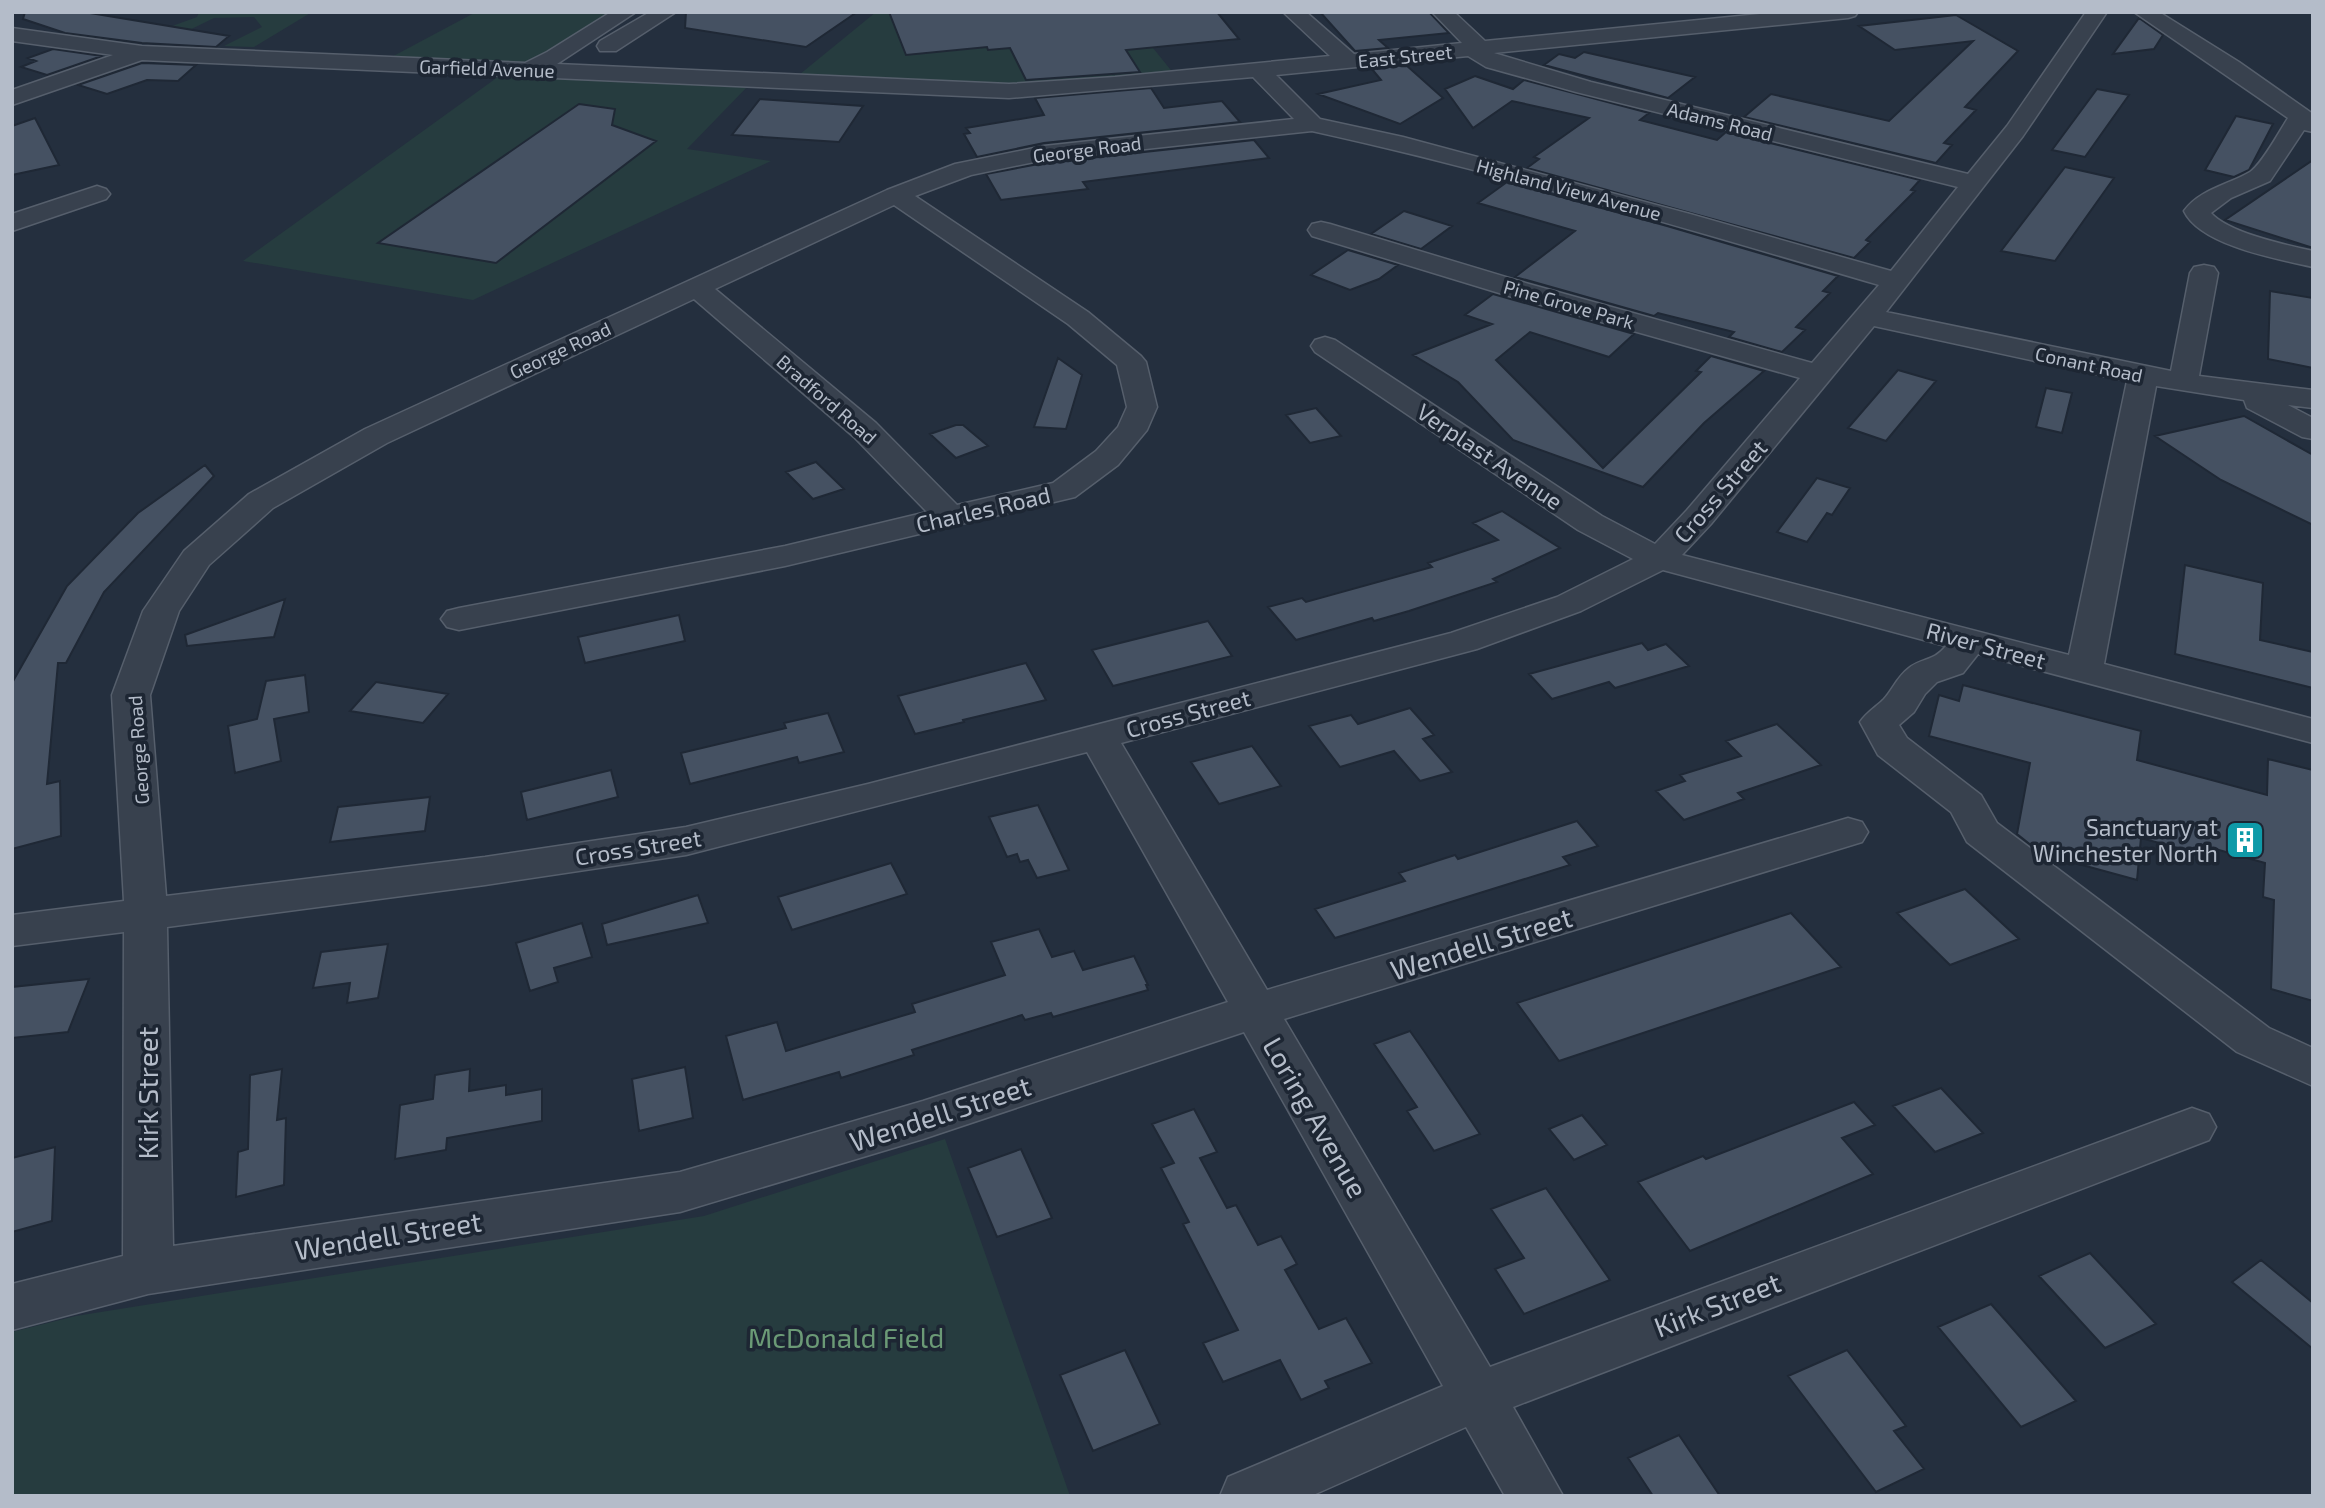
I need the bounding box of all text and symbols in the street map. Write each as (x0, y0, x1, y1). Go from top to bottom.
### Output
street label: East Street (1357, 40, 1453, 72)
street label: Garfield Avenue (419, 54, 555, 82)
street label: Adams Road (1665, 97, 1775, 145)
street label: George Road (1031, 131, 1143, 167)
street label: Highland View Avenue (1474, 153, 1664, 225)
street label: Pine Grove Park (1501, 274, 1637, 334)
street label: George Road (506, 317, 614, 383)
street label: Conant Road (2033, 341, 2145, 387)
street label: Bradford Road (772, 349, 882, 449)
street label: Verplast Avenue (1412, 397, 1568, 515)
street label: Cross Street (1668, 434, 1773, 548)
street label: Charles Road (913, 480, 1053, 538)
street label: River Street (1923, 616, 2049, 674)
street label: Cross Street (1123, 683, 1253, 743)
street label: George Road (123, 695, 153, 805)
place label: Sanctuary at Winchester North (2033, 813, 2218, 867)
building icon: Sanctuary at Winchester North (2224, 819, 2266, 861)
street label: Cross Street (573, 823, 703, 871)
street label: Wendell Street (1386, 899, 1576, 987)
street label: Kirk Street (130, 1027, 164, 1159)
street label: Loring Avenue (1256, 1031, 1376, 1203)
street label: Wendell Street (845, 1068, 1035, 1158)
street label: Wendell Street (292, 1203, 484, 1267)
street label: Kirk Street (1649, 1264, 1785, 1344)
park label: McDonald Field (748, 1320, 944, 1354)

